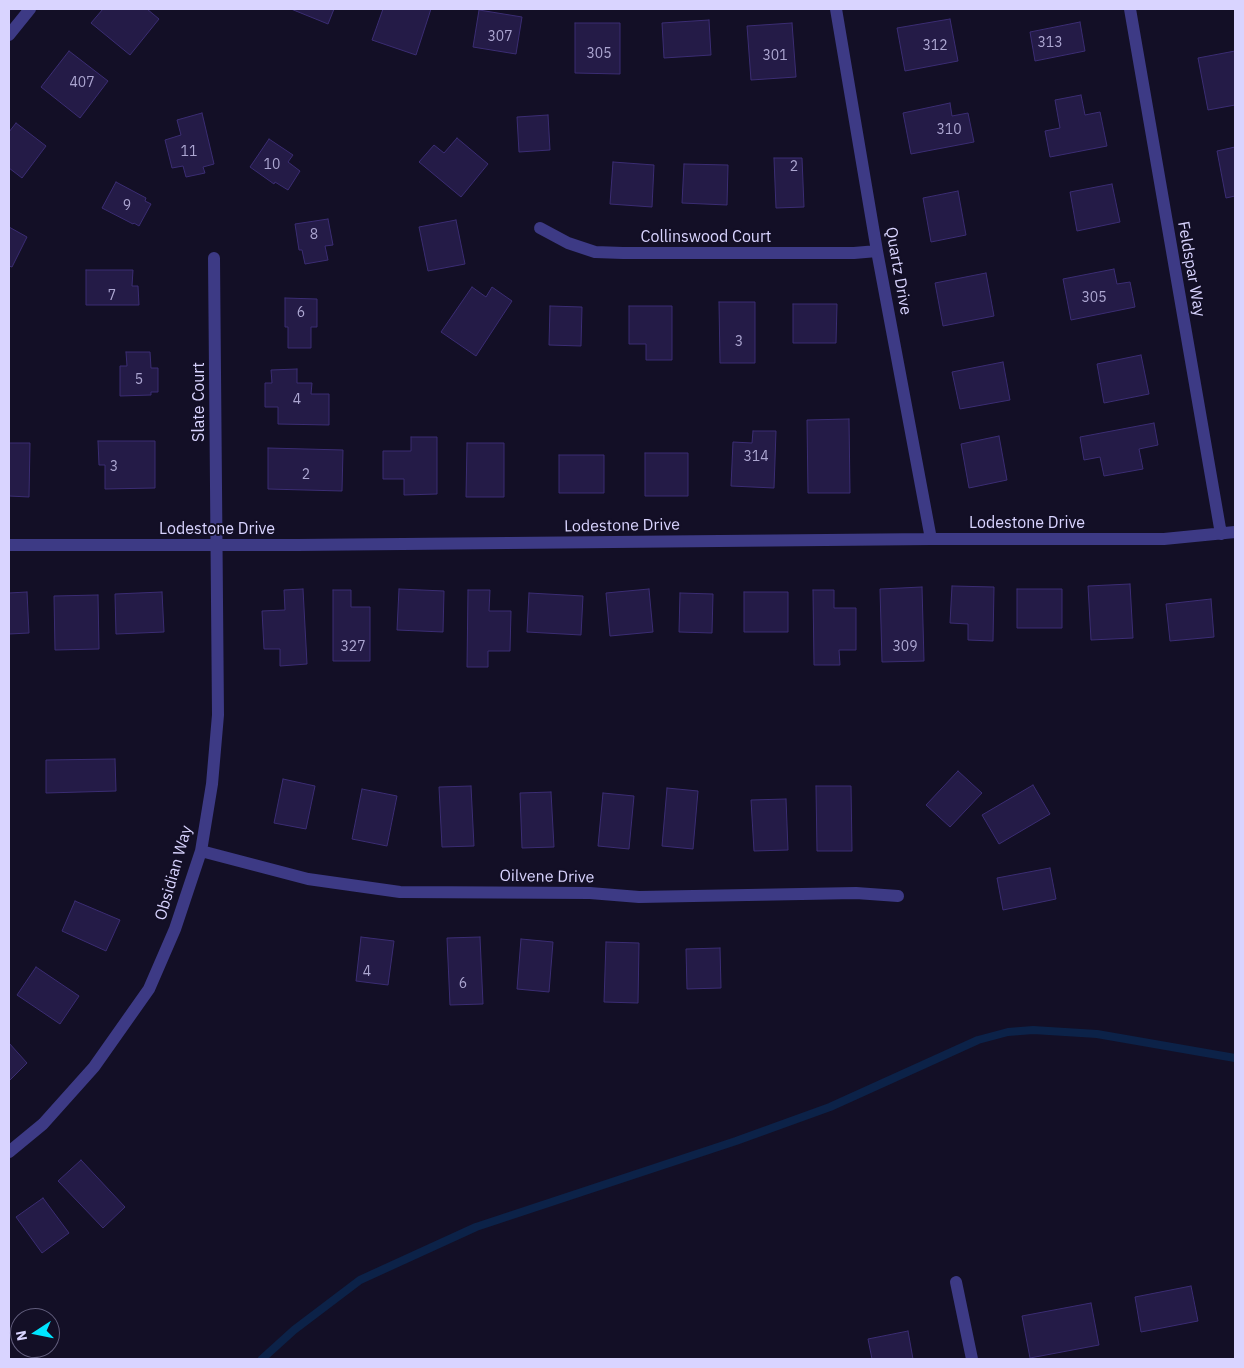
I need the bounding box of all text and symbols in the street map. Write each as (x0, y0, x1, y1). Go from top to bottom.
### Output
house number: 307 (487, 29, 513, 45)
house number: 313 (1037, 35, 1063, 51)
house number: 312 (922, 38, 948, 54)
house number: 305 (586, 46, 612, 62)
house number: 301 (762, 48, 788, 64)
house number: 407 (69, 75, 95, 91)
house number: 310 (936, 122, 962, 138)
house number: 11 (181, 144, 197, 160)
house number: 10 (264, 157, 280, 173)
house number: 2 (790, 159, 798, 175)
house number: 9 (123, 198, 131, 214)
street label: Feldspar Way (1173, 220, 1209, 318)
street label: Quartz Drive (881, 226, 915, 316)
house number: 8 (310, 227, 318, 243)
street label: Collinswood Court (641, 227, 771, 247)
house number: 7 (108, 288, 116, 304)
house number: 305 (1081, 290, 1107, 306)
house number: 6 (297, 305, 305, 321)
house number: 3 (735, 334, 743, 350)
street label: Slate Court (189, 362, 209, 442)
house number: 5 (135, 372, 143, 388)
house number: 4 (293, 392, 301, 408)
house number: 314 (743, 449, 769, 465)
house number: 3 (110, 459, 118, 475)
house number: 2 (302, 467, 310, 483)
street label: Lodestone Drive (969, 513, 1085, 533)
street label: Lodestone Drive (564, 515, 680, 537)
street label: Lodestone Drive (159, 519, 275, 539)
house number: 327 (340, 639, 366, 655)
house number: 309 (892, 639, 918, 655)
street label: Obsidian Way (151, 823, 197, 923)
street label: Oilvene Drive (499, 867, 595, 887)
house number: 4 (363, 964, 371, 980)
house number: 6 (459, 976, 467, 992)
north arrow (10, 1308, 60, 1358)
text: N (11, 1329, 31, 1342)

